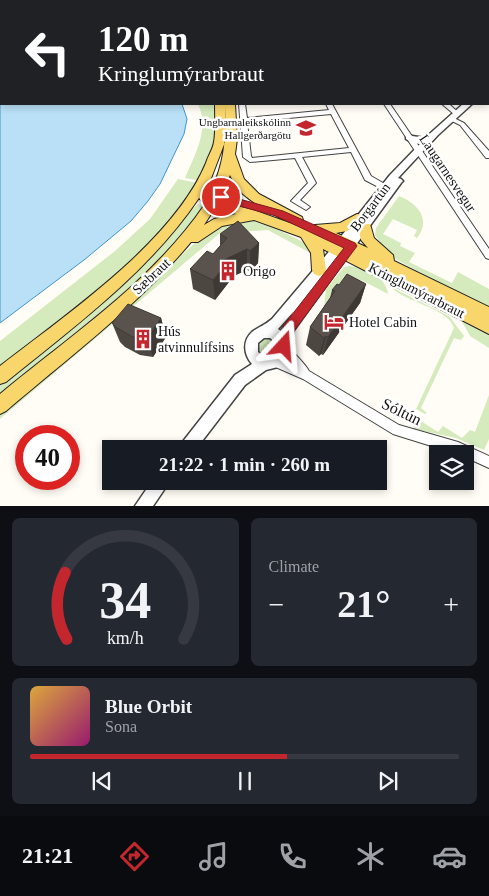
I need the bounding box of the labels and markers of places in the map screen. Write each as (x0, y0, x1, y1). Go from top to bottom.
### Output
place label: Ungbarnaleikskólinn Hallgerðargötu (199, 116, 291, 141)
school or university icon: Ungbarnaleikskólinn Hallgerðargötu (295, 117, 317, 139)
pin (200, 176, 242, 218)
building icon: Origo (217, 260, 239, 282)
place label: Origo (243, 264, 276, 279)
hotel icon: Hotel Cabin (323, 311, 345, 333)
place label: Hotel Cabin (349, 315, 417, 330)
place label: Hús atvinnulífsins (158, 324, 234, 355)
building icon: Hús atvinnulífsins (132, 328, 154, 350)

